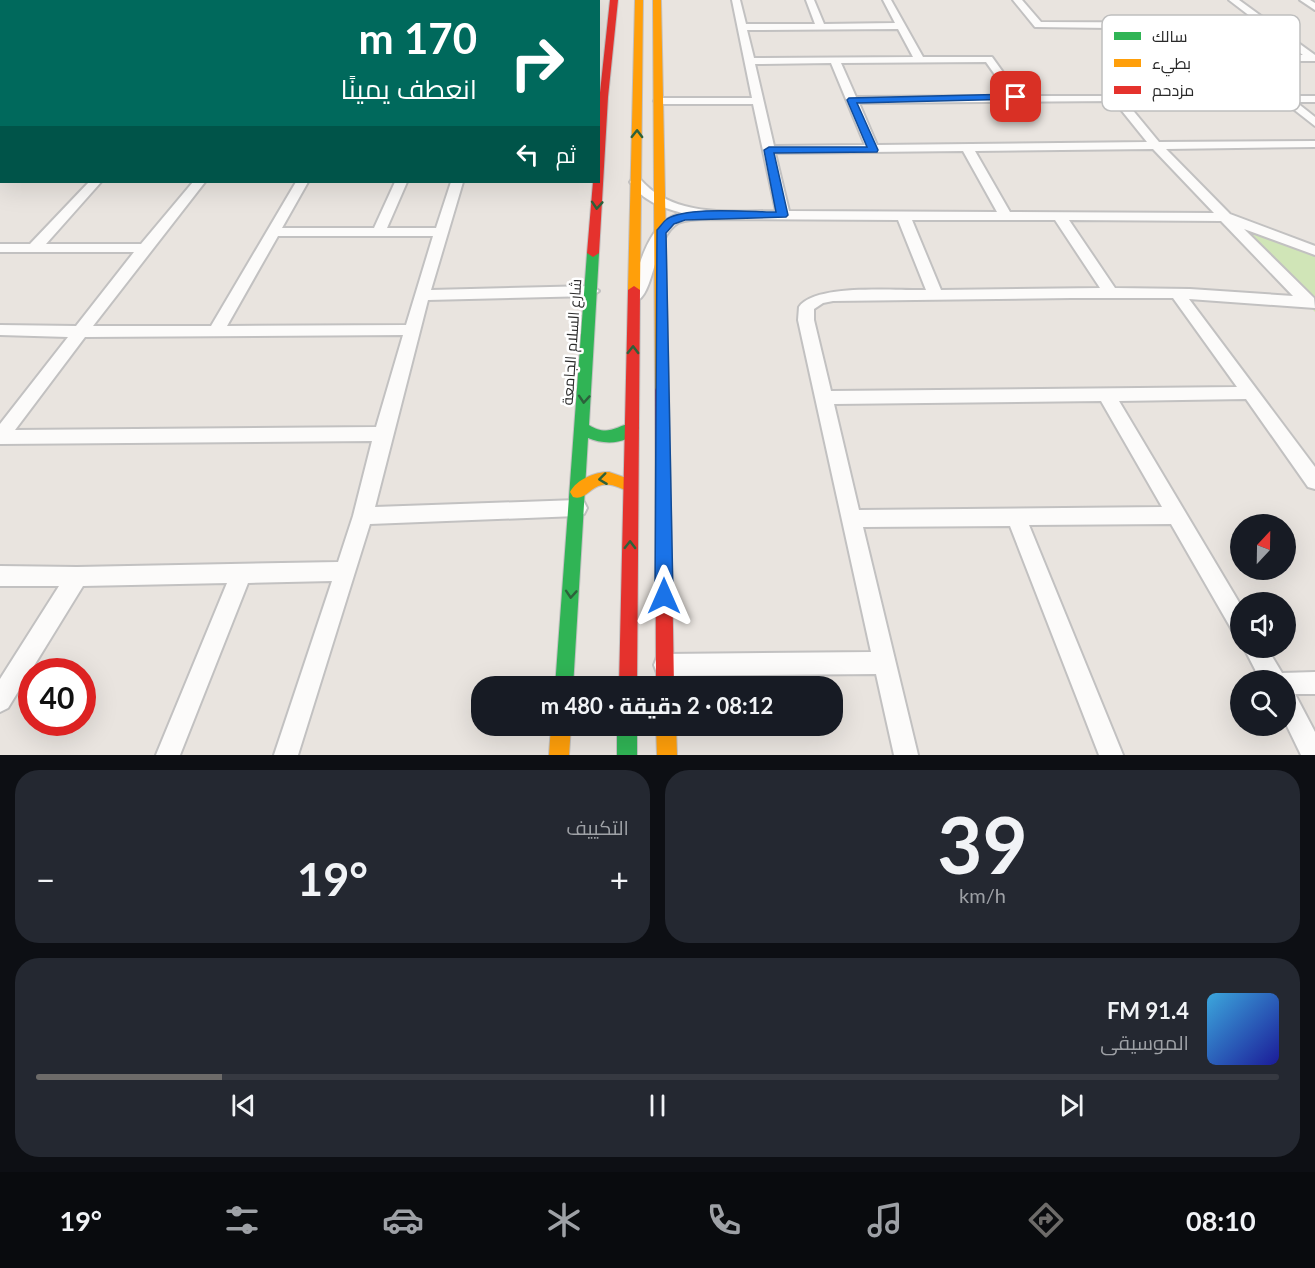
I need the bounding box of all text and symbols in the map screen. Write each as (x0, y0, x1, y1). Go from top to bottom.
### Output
text: 170 m (359, 13, 477, 63)
legend (1102, 15, 1300, 111)
icon: right (498, 24, 576, 102)
text: سالك (1152, 26, 1187, 45)
text: بطيء (1152, 53, 1191, 77)
pin (990, 71, 1041, 122)
text: انعطف يمينًا (340, 72, 477, 105)
icon: arrive (999, 80, 1032, 113)
text: مزدحم (1152, 80, 1194, 102)
one-way arrow (631, 129, 643, 138)
icon: left (511, 138, 544, 171)
text: ثم (556, 141, 576, 168)
one-way arrow (591, 200, 604, 209)
street label: شارع السلام الجامعة (558, 278, 587, 406)
one-way arrow (627, 345, 640, 354)
one-way arrow (578, 395, 591, 404)
one-way arrow (598, 472, 608, 484)
north arrow (1230, 514, 1296, 580)
map controls (1230, 514, 1296, 736)
one-way arrow (623, 540, 636, 549)
position arrow (632, 564, 696, 628)
one-way arrow (564, 589, 577, 598)
button: sound (1230, 592, 1296, 658)
speed limit sign: 40 (18, 658, 96, 736)
button: search (1230, 670, 1296, 736)
text: 08:12 · 2 دقيقة · 480 m (541, 692, 773, 719)
text: 39 (937, 797, 1028, 891)
text: التكييف (566, 815, 629, 839)
text: 19° (297, 852, 368, 906)
text: − (36, 859, 55, 899)
text: + (610, 859, 629, 899)
text: km/h (959, 883, 1006, 907)
text: 91.4 FM (1107, 997, 1189, 1024)
text: الموسيقى (1100, 1030, 1189, 1054)
icon: previous (227, 1089, 260, 1122)
icon: pause (641, 1089, 674, 1122)
icon: next (1055, 1089, 1088, 1122)
icon: filters (221, 1199, 263, 1241)
icon: car (382, 1199, 424, 1241)
icon: climate (543, 1199, 585, 1241)
icon: phone (703, 1199, 745, 1241)
icon: music (864, 1199, 906, 1241)
icon: directions (1025, 1199, 1067, 1241)
text: 19° (60, 1204, 102, 1237)
text: 08:10 (1186, 1204, 1256, 1237)

